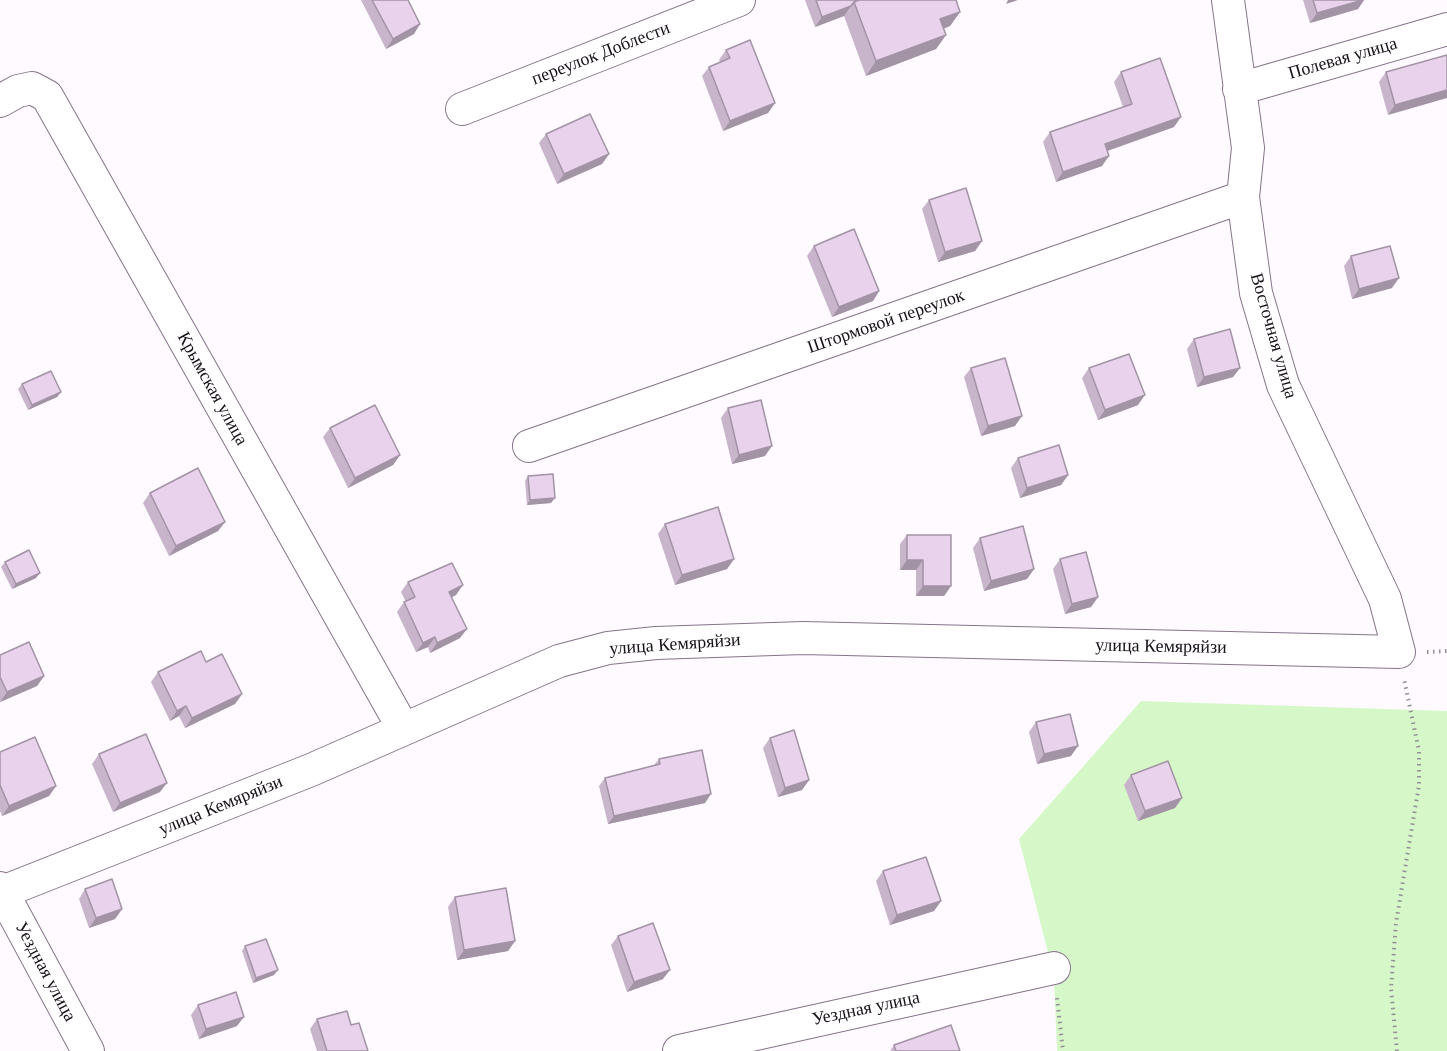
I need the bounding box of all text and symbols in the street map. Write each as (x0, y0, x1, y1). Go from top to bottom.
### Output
street label: переулок Доблести (529, 18, 673, 90)
street label: Полевая улица (1286, 33, 1400, 85)
street label: Восточная улица (1245, 271, 1301, 401)
street label: Штормовой переулок (805, 285, 967, 359)
street label: Крымская улица (172, 329, 252, 449)
street label: улица Кемяряйзи (609, 630, 741, 660)
street label: улица Кемяряйзи (1095, 635, 1227, 659)
street label: улица Кемяряйзи (156, 771, 286, 841)
street label: Уездная улица (10, 919, 80, 1025)
street label: Уездная улица (810, 987, 922, 1031)

